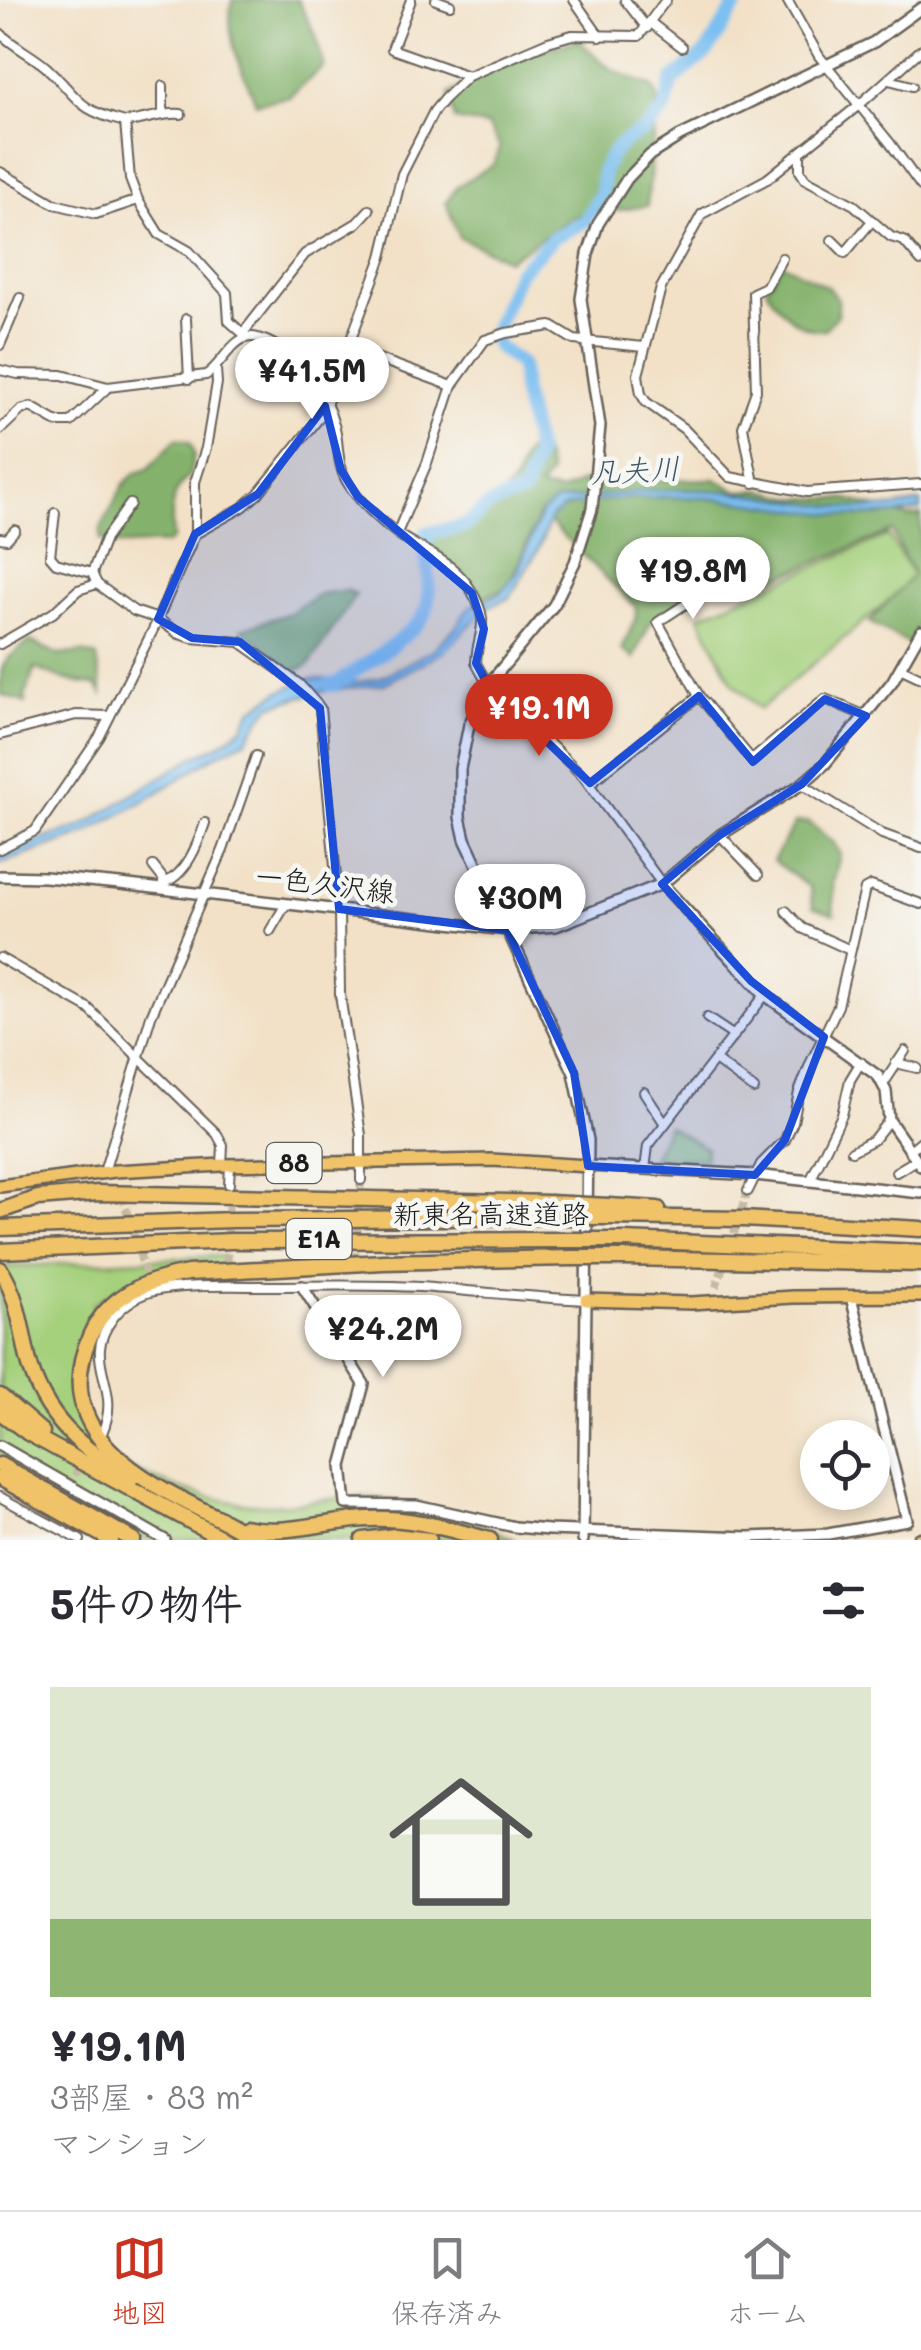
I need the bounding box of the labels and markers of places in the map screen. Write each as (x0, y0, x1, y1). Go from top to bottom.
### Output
pin: ¥41.5M (231, 337, 393, 422)
pin: ¥19.8M (612, 537, 774, 622)
pin: ¥19.1M (458, 674, 620, 759)
pin: ¥30M (461, 864, 579, 949)
pin: ¥24.2M (302, 1295, 464, 1380)

